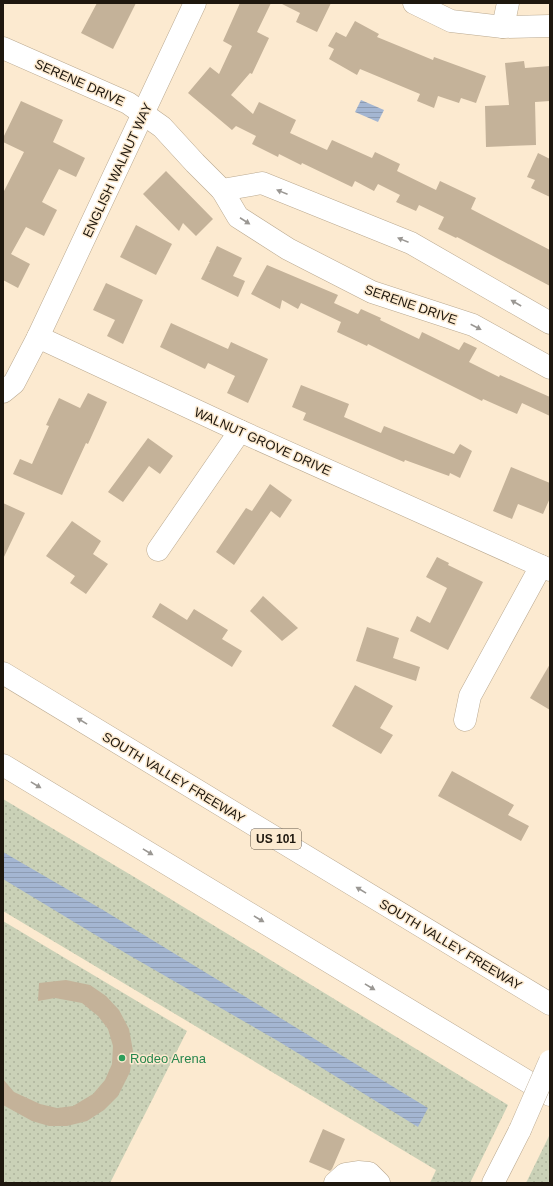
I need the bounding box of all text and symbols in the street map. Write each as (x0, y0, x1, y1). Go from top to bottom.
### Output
street label: SERENE DRIVE (33, 56, 127, 109)
street label: ENGLISH WALNUT WAY (80, 100, 155, 240)
one-way arrow (276, 188, 288, 194)
one-way arrow (240, 217, 250, 225)
one-way arrow (396, 236, 408, 242)
street label: SERENE DRIVE (363, 282, 459, 327)
one-way arrow (510, 300, 522, 307)
one-way arrow (471, 324, 482, 330)
street label: WALNUT GROVE DRIVE (192, 404, 334, 479)
one-way arrow (77, 717, 87, 725)
street label: SOUTH VALLEY FREEWAY (100, 729, 248, 826)
one-way arrow (30, 782, 42, 789)
road number: US 101 (251, 829, 301, 849)
one-way arrow (142, 849, 154, 856)
one-way arrow (355, 886, 367, 893)
street label: SOUTH VALLEY FREEWAY (377, 896, 525, 993)
one-way arrow (253, 916, 265, 923)
one-way arrow (364, 983, 376, 990)
place label: Rodeo Arena (130, 1051, 207, 1066)
marker: Rodeo Arena (117, 1053, 127, 1063)

